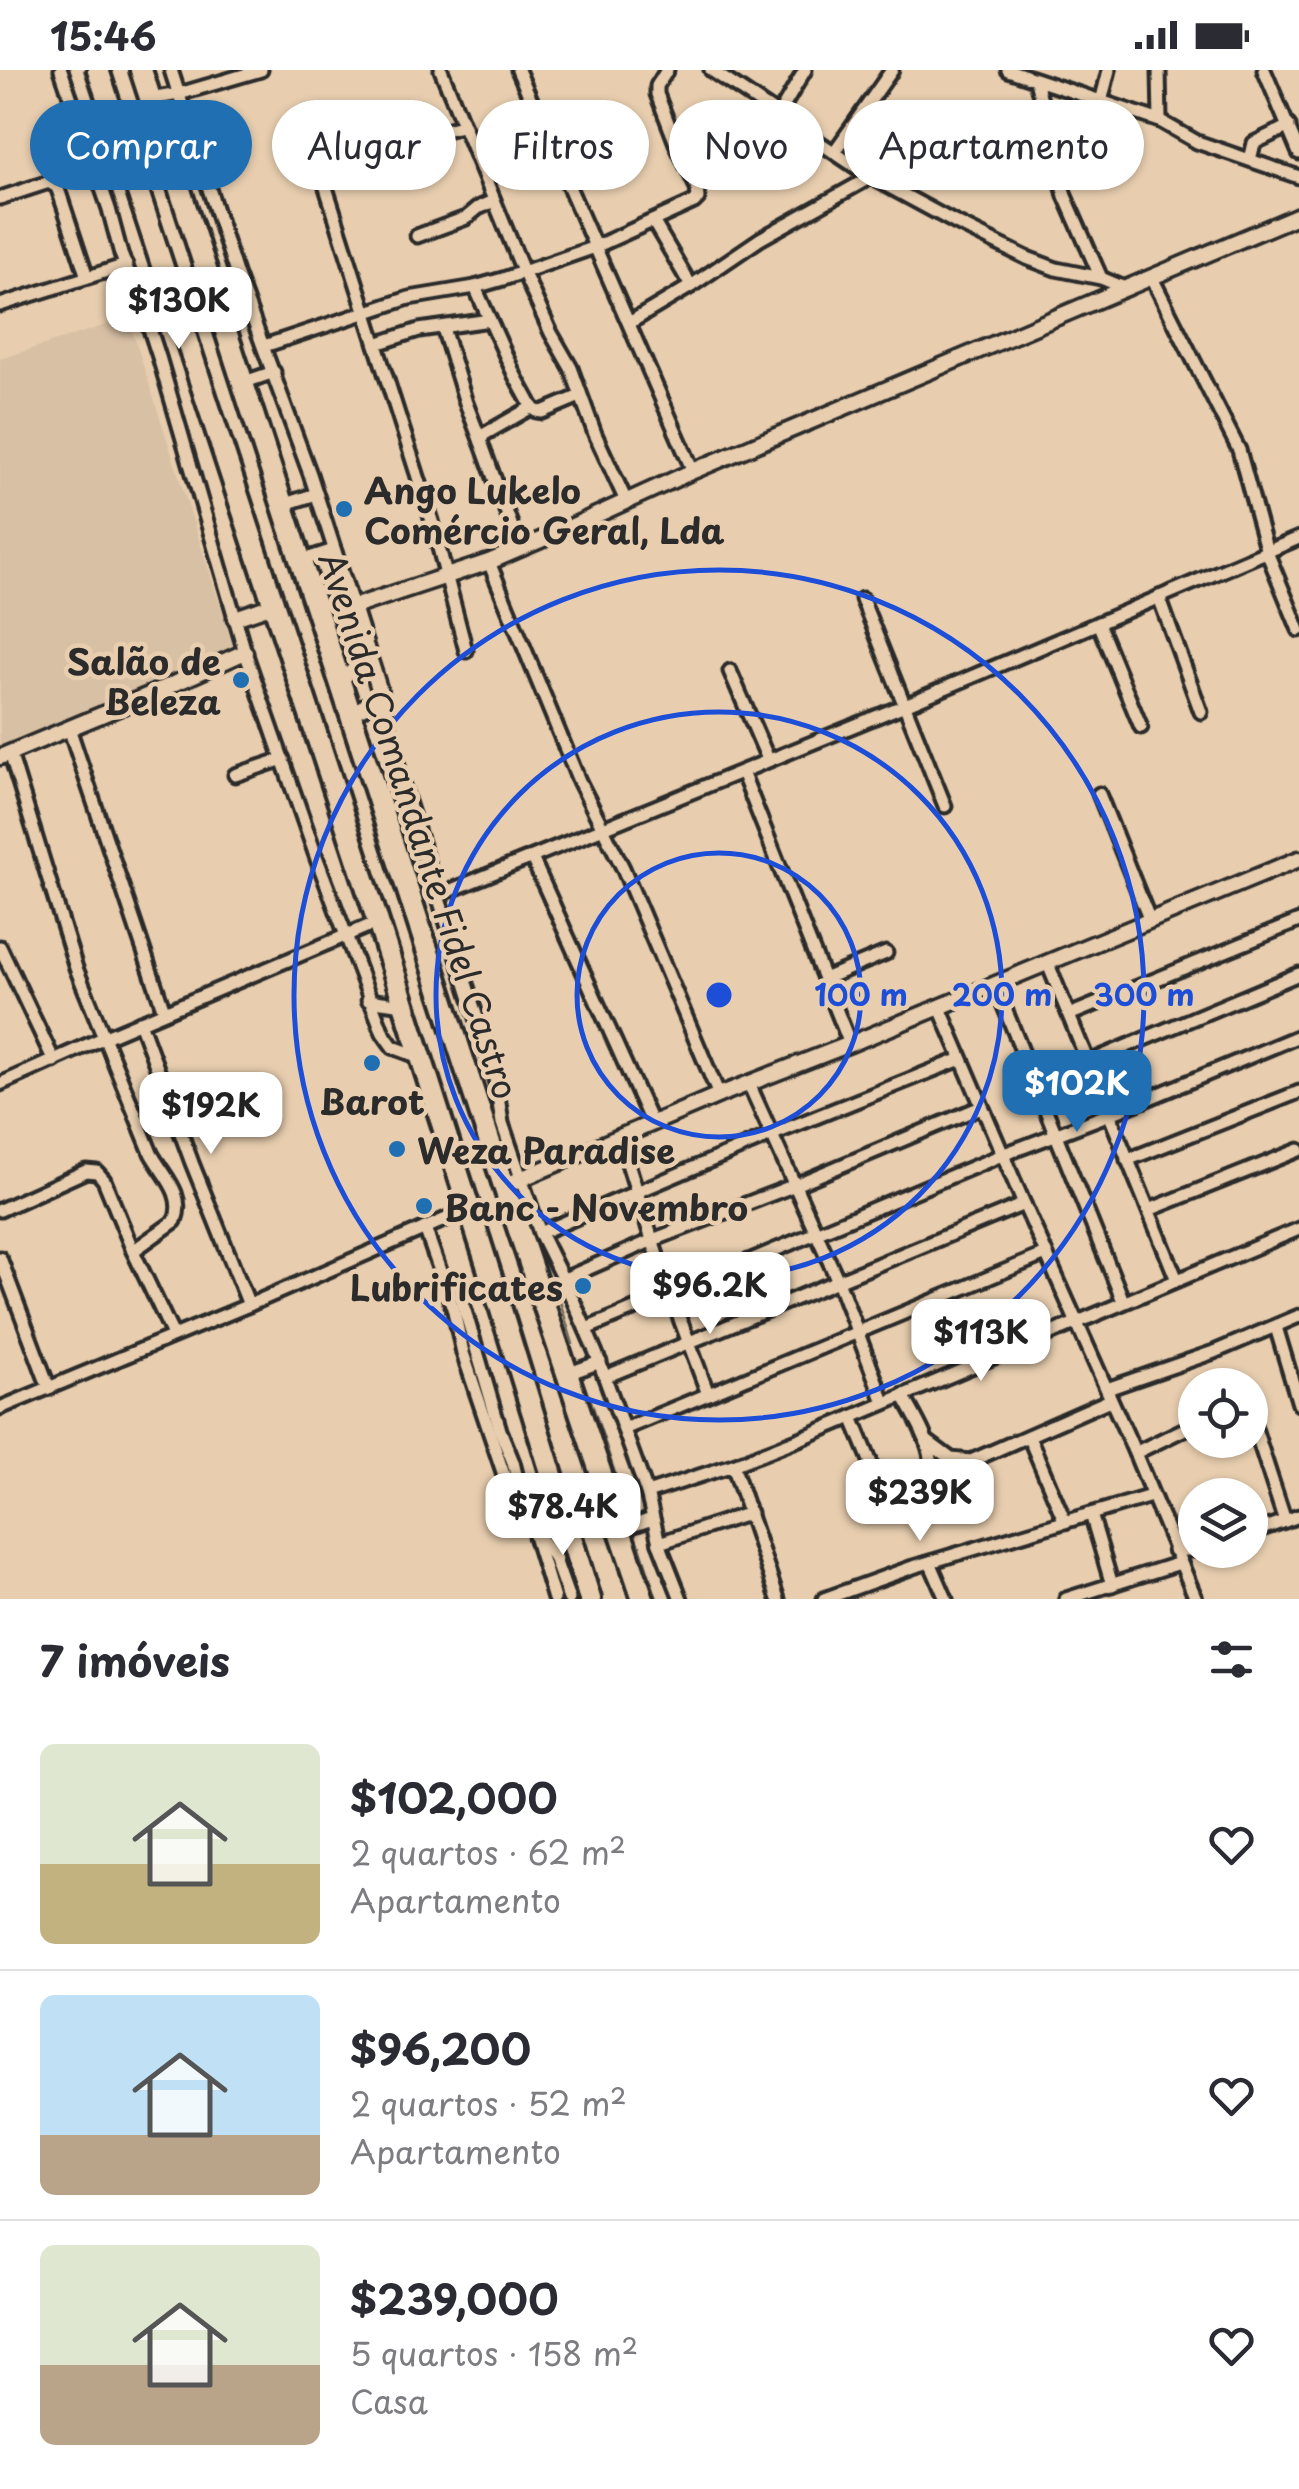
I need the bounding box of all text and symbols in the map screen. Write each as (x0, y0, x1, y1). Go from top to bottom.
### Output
text: 15:46 (50, 7, 157, 64)
chip: Comprar (30, 100, 252, 190)
chip: Alugar (272, 100, 456, 190)
chip: Filtros (476, 100, 649, 190)
chip: Novo (669, 100, 824, 190)
chip: Apartamento (844, 100, 1144, 190)
pin: $130K (109, 267, 249, 352)
text: $130K (128, 275, 230, 323)
place label: Ango Lukelo Comércio Geral, Lda (364, 463, 725, 556)
marker: Ango Lukelo Comércio Geral, Lda (333, 498, 355, 520)
street label: Avenida Comandante Fidel Castro (306, 545, 534, 1105)
place label: Salão de Beleza (67, 634, 221, 727)
marker: Salão de Beleza (230, 669, 252, 691)
text: 100 m (814, 971, 908, 1016)
text: 200 m (952, 971, 1052, 1016)
text: 300 m (1093, 971, 1195, 1016)
centre of rings (701, 977, 737, 1013)
pin: $102K (1007, 1050, 1147, 1135)
marker: Barot (361, 1052, 383, 1074)
text: $102K (1024, 1058, 1130, 1106)
pin: $192K (141, 1072, 281, 1157)
place label: Barot (319, 1074, 425, 1127)
text: $192K (161, 1080, 261, 1128)
place label: Weza Paradise (417, 1123, 675, 1176)
marker: Weza Paradise (386, 1138, 408, 1160)
place label: Banc - Novembro (444, 1180, 748, 1233)
marker: Banc - Novembro (413, 1195, 435, 1217)
pin: $96.2K (629, 1252, 791, 1337)
place label: Lubrificates (350, 1260, 563, 1313)
text: $96.2K (652, 1260, 768, 1308)
marker: Lubrificates (572, 1275, 594, 1297)
pin: $113K (911, 1299, 1051, 1384)
text: $113K (933, 1307, 1029, 1355)
map controls (1178, 1368, 1268, 1568)
button: locate (1178, 1368, 1268, 1458)
pin: $239K (850, 1459, 990, 1544)
text: $239K (868, 1467, 972, 1515)
pin: $78.4K (482, 1473, 644, 1558)
button: layers (1178, 1478, 1268, 1568)
text: $78.4K (507, 1481, 619, 1529)
text: 7 imóveis (40, 1628, 230, 1691)
icon: filters (1204, 1632, 1259, 1687)
text: $102,000 (350, 1765, 558, 1828)
icon: home (120, 1784, 240, 1904)
icon: heart (1204, 1817, 1259, 1872)
text: 2 quartos · 62 m² (350, 1828, 626, 1876)
text: Apartamento (350, 1876, 561, 1924)
text: $96,200 (350, 2016, 531, 2079)
icon: home (120, 2035, 240, 2155)
icon: heart (1204, 2068, 1259, 2123)
text: 2 quartos · 52 m² (350, 2079, 627, 2127)
text: Apartamento (350, 2127, 561, 2175)
text: $239,000 (350, 2266, 558, 2329)
icon: home (120, 2285, 240, 2405)
icon: heart (1204, 2318, 1259, 2373)
text: 5 quartos · 158 m² (350, 2329, 638, 2377)
text: Casa (350, 2377, 428, 2425)

